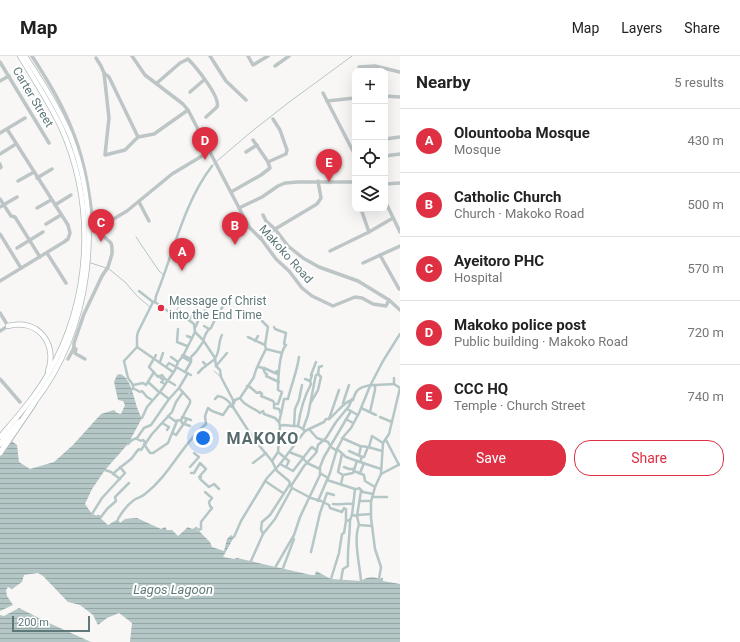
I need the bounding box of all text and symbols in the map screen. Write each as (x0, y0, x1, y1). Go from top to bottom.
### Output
text: Map (20, 16, 58, 39)
text: Map (572, 20, 599, 36)
text: Layers (621, 20, 662, 36)
text: Share (684, 20, 720, 36)
street label: Carter Street (10, 64, 56, 130)
map controls (352, 68, 388, 212)
button: + (352, 68, 388, 104)
text: Nearby (416, 72, 471, 92)
text: 5 results (674, 75, 724, 90)
button: − (352, 104, 388, 140)
text: Olountooba Mosque (454, 124, 590, 142)
pin: D (192, 127, 218, 160)
text: A (425, 133, 433, 148)
text: 430 m (687, 133, 724, 148)
button: locate (352, 140, 388, 176)
text: Mosque (454, 142, 501, 157)
pin: E (316, 149, 342, 182)
button: layers (352, 176, 388, 212)
text: Catholic Church (454, 188, 561, 206)
text: B (425, 197, 433, 212)
text: 500 m (687, 197, 724, 212)
text: Church · Makoko Road (454, 206, 584, 221)
pin: C (88, 209, 114, 242)
pin: B (222, 212, 248, 245)
street label: Makoko Road (256, 222, 316, 286)
pin: A (169, 238, 195, 271)
text: Ayeitoro PHC (454, 252, 544, 270)
text: C (425, 261, 433, 276)
text: 570 m (687, 261, 724, 276)
text: Hospital (454, 270, 502, 285)
place label: Message of Christ into the End Time (169, 294, 266, 322)
marker: Message of Christ into the End Time (156, 303, 166, 313)
text: Makoko police post (454, 316, 586, 334)
text: D (425, 325, 433, 340)
text: 720 m (687, 325, 724, 340)
text: Public building · Makoko Road (454, 334, 628, 349)
text: CCC HQ (454, 380, 508, 398)
text: E (425, 389, 433, 404)
text: 740 m (687, 389, 724, 404)
text: Temple · Church Street (454, 398, 585, 413)
your location (193, 428, 213, 448)
district label: MAKOKO (227, 429, 299, 448)
button: Save (416, 440, 566, 476)
button: Share (574, 440, 724, 476)
water label: Lagos Lagoon (133, 582, 213, 597)
scale bar (12, 614, 90, 633)
text: 200 m (18, 616, 49, 629)

